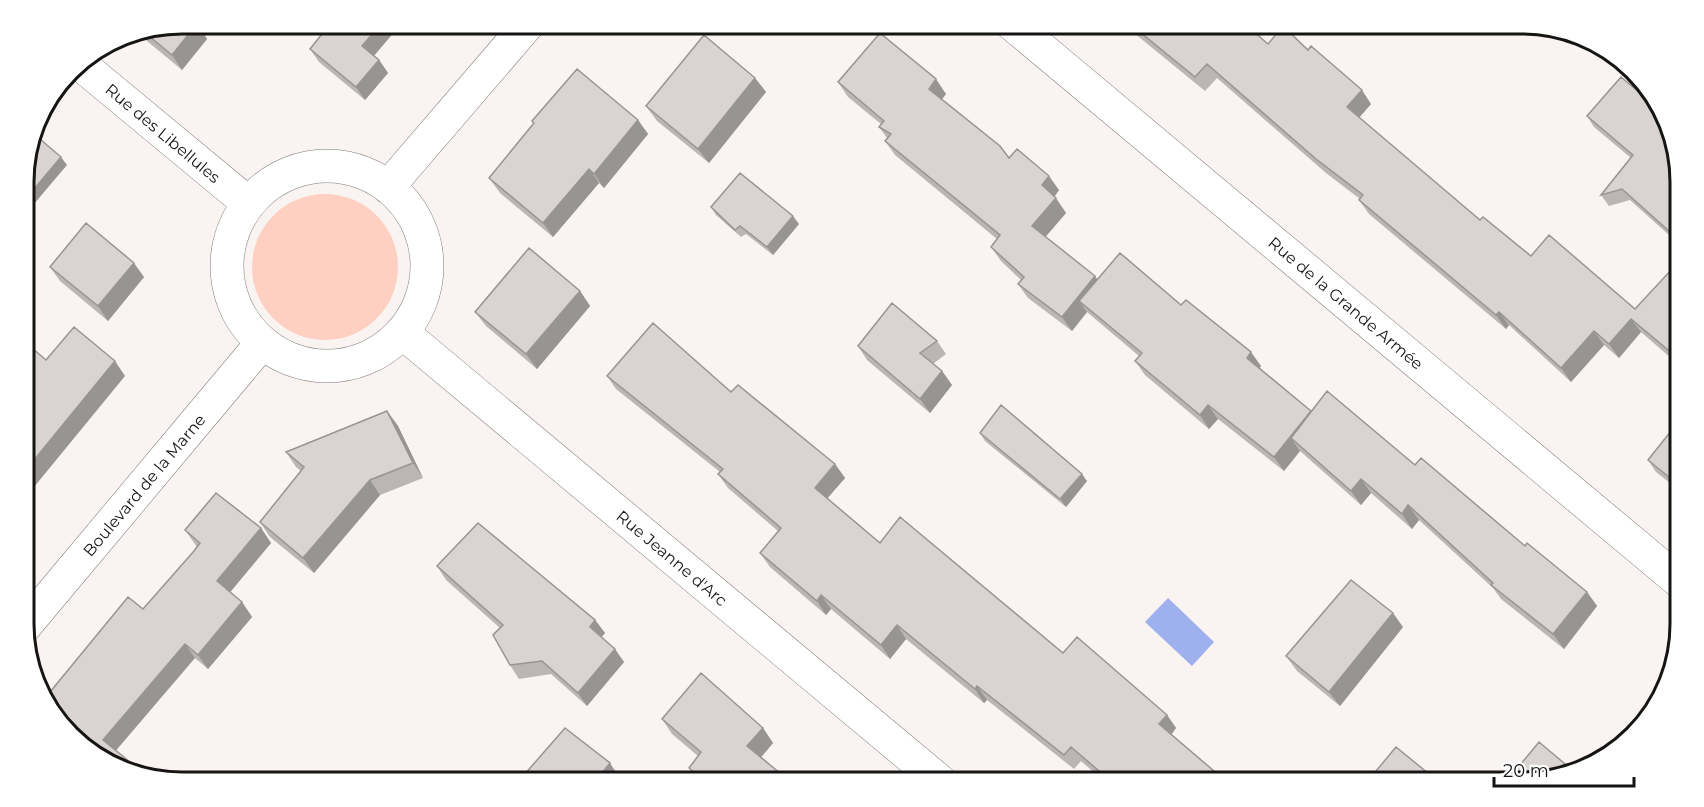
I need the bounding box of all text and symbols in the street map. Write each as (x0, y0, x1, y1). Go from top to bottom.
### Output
street label: Rue des Libellules (101, 80, 224, 187)
street label: Rue de la Grande Armée (1265, 233, 1427, 374)
street label: Boulevard de la Marne (79, 410, 209, 560)
street label: Rue Jeanne d'Arc (612, 507, 731, 610)
scale bar (1494, 750, 1634, 788)
text: 20 m (1503, 760, 1549, 782)

